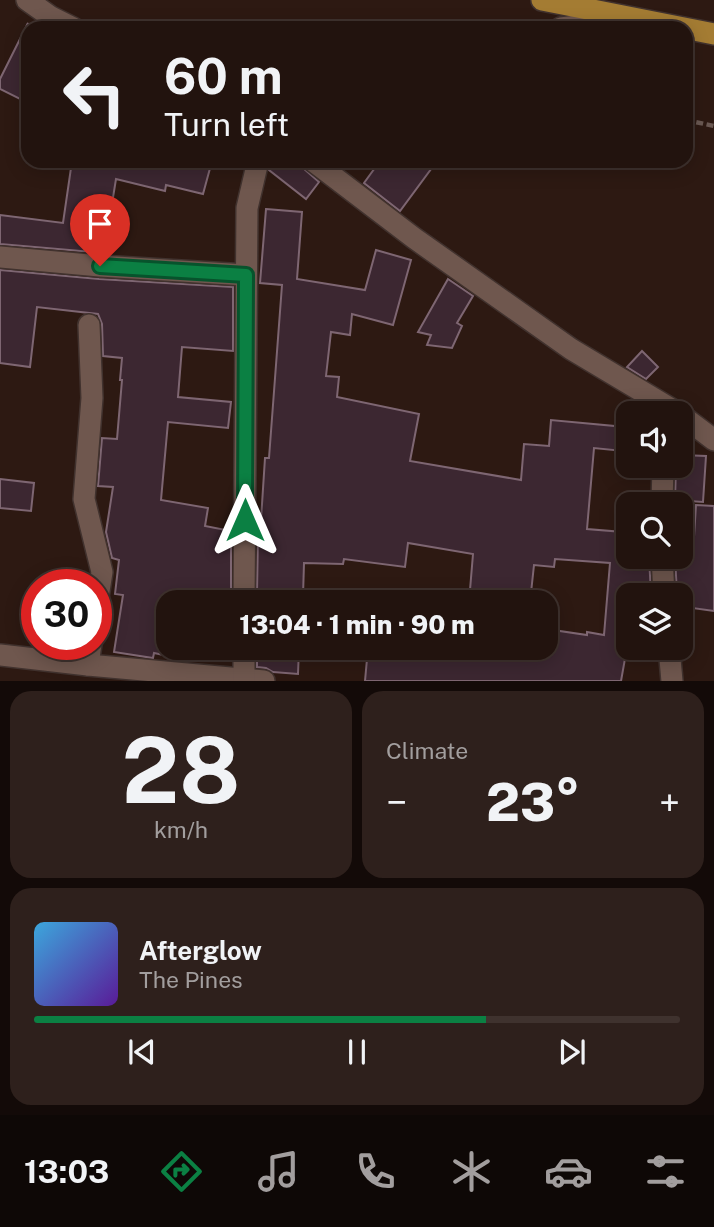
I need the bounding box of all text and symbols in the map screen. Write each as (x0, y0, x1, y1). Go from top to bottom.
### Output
text: 60 m (164, 47, 283, 105)
icon: left (49, 49, 140, 140)
text: Turn left (164, 106, 289, 143)
pin (70, 194, 130, 266)
icon: arrive (81, 205, 119, 243)
map controls (616, 401, 693, 660)
button: sound (616, 401, 693, 478)
position arrow (208, 483, 282, 557)
button: search (616, 492, 693, 569)
speed limit sign: 30 (21, 569, 112, 660)
button: layers (616, 583, 693, 660)
text: 13:04 · 1 min · 90 m (239, 609, 475, 640)
text: 28 (122, 717, 240, 823)
text: Climate (386, 737, 468, 764)
text: 23° (486, 772, 580, 833)
text: − (386, 780, 407, 825)
text: + (659, 780, 680, 825)
text: km/h (154, 816, 208, 843)
text: Afterglow (139, 935, 262, 966)
text: The Pines (139, 966, 243, 993)
icon: previous (123, 1033, 161, 1071)
icon: pause (338, 1033, 376, 1071)
icon: next (553, 1033, 591, 1071)
icon: directions (157, 1147, 206, 1196)
icon: music (254, 1147, 303, 1196)
icon: phone (351, 1147, 400, 1196)
icon: climate (447, 1147, 496, 1196)
icon: car (544, 1147, 593, 1196)
icon: filters (641, 1147, 690, 1196)
text: 13:03 (24, 1153, 109, 1190)

